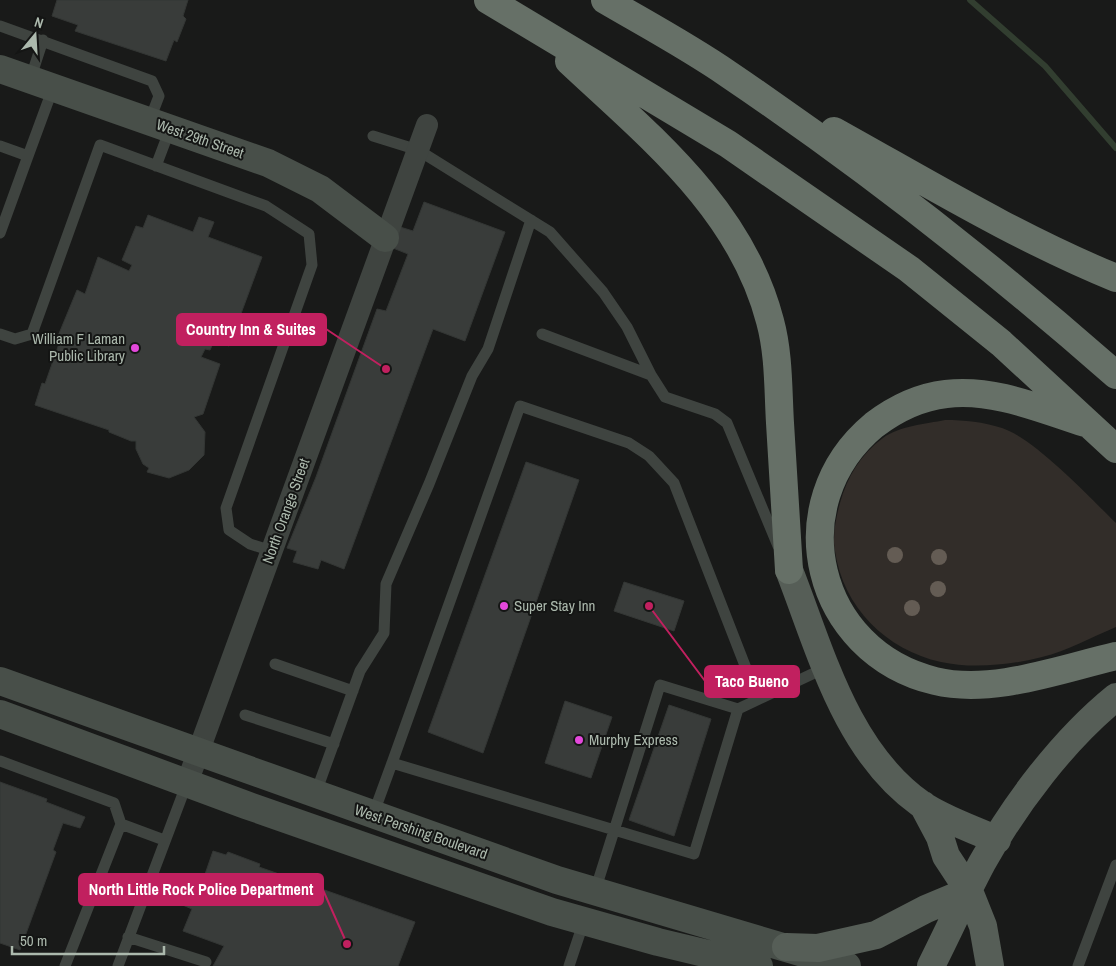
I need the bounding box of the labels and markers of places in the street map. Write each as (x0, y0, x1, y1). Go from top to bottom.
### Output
callout: Country Inn & Suites (177, 314, 326, 345)
place label: William F Laman Public Library (32, 328, 126, 366)
marker: William F Laman Public Library (129, 342, 141, 354)
place label: Super Stay Inn (514, 595, 595, 616)
marker: Super Stay Inn (498, 600, 510, 612)
callout: Taco Bueno (705, 666, 799, 697)
place label: Murphy Express (589, 729, 678, 750)
marker: Murphy Express (573, 734, 585, 746)
callout: North Little Rock Police Department (79, 874, 323, 905)

